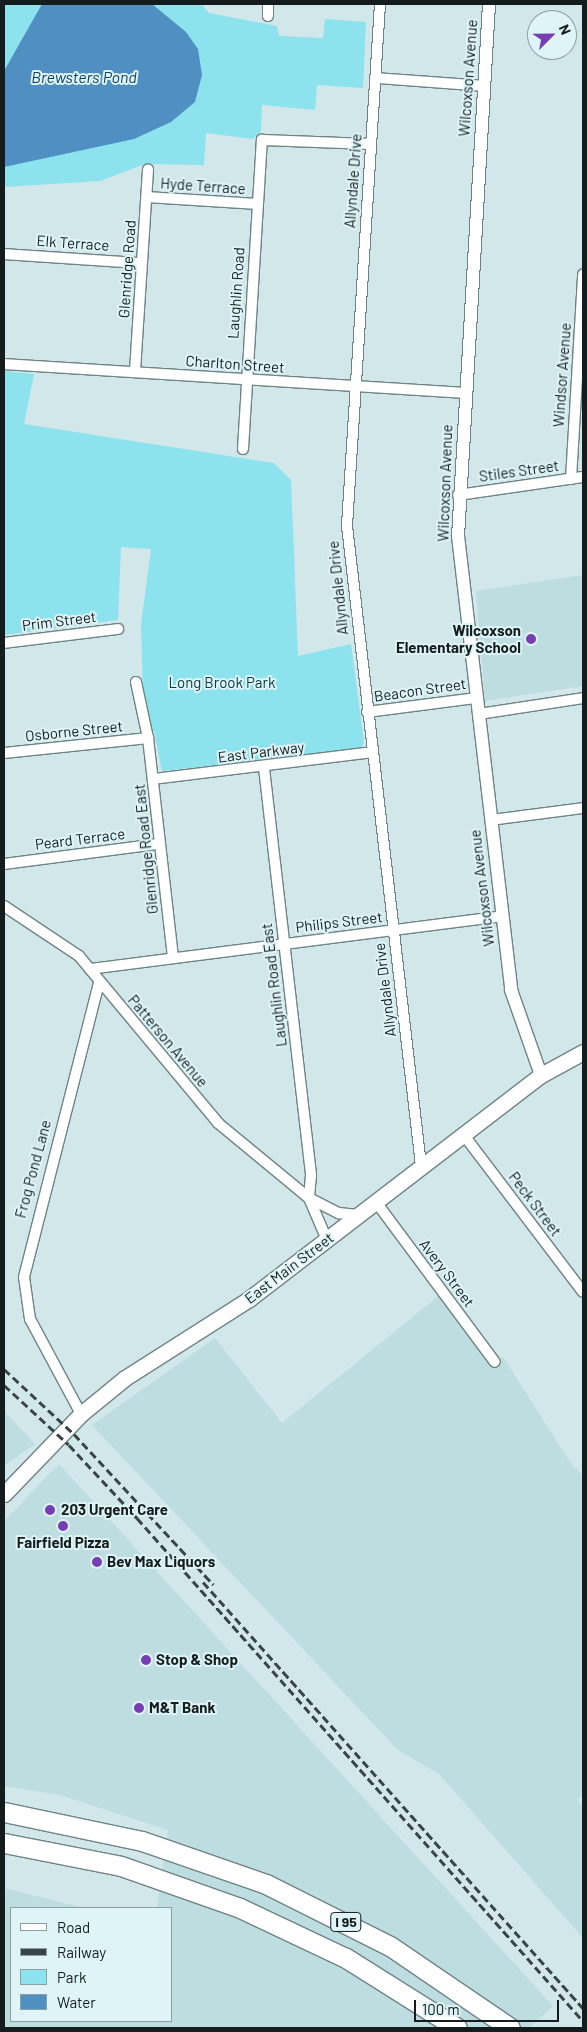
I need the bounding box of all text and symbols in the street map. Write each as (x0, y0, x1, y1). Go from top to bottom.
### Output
north arrow (527, 10, 577, 60)
street label: Wilcoxson Avenue (455, 19, 481, 137)
text: N (556, 22, 575, 37)
water label: Brewsters Pond (31, 67, 137, 87)
street label: Allyndale Drive (341, 133, 365, 229)
street label: Hyde Terrace (160, 174, 246, 198)
street label: Glenridge Road (115, 219, 139, 319)
street label: Elk Terrace (36, 231, 110, 255)
street label: Laughlin Road (224, 247, 248, 339)
street label: Windsor Avenue (549, 322, 575, 428)
street label: Charlton Street (185, 352, 285, 376)
street label: Wilcoxson Avenue (434, 424, 456, 542)
street label: Stiles Street (478, 456, 560, 486)
street label: Allyndale Drive (324, 540, 352, 636)
street label: Prim Street (21, 608, 97, 634)
place label: Wilcoxson Elementary School (396, 621, 521, 656)
marker: Wilcoxson Elementary School (525, 633, 537, 645)
park label: Long Brook Park (169, 674, 275, 692)
street label: Beacon Street (373, 675, 467, 705)
street label: Osborne Street (24, 717, 124, 745)
street label: East Parkway (217, 738, 305, 766)
street label: Glenridge Road East (130, 783, 162, 915)
street label: Peard Terrace (34, 825, 126, 853)
street label: Wilcoxson Avenue (466, 829, 498, 947)
street label: Philips Street (294, 908, 384, 936)
street label: Laughlin Road East (257, 922, 291, 1048)
street label: Allyndale Drive (370, 942, 400, 1038)
street label: Patterson Avenue (124, 991, 212, 1091)
street label: Frog Pond Lane (11, 1118, 55, 1220)
street label: Peck Street (505, 1168, 565, 1240)
street label: East Main Street (241, 1229, 337, 1307)
street label: Avery Street (416, 1236, 478, 1310)
place label: 203 Urgent Care (61, 1501, 168, 1519)
marker: 203 Urgent Care (43, 1503, 57, 1517)
marker: Fairfield Pizza (57, 1520, 69, 1532)
place label: Fairfield Pizza (17, 1534, 109, 1552)
place label: Bev Max Liquors (107, 1553, 215, 1571)
marker: Bev Max Liquors (91, 1556, 103, 1568)
place label: Stop & Shop (156, 1651, 238, 1669)
marker: Stop & Shop (140, 1654, 152, 1666)
place label: M&T Bank (149, 1699, 215, 1717)
marker: M&T Bank (133, 1702, 145, 1714)
legend (10, 1907, 172, 2022)
road number: I 95 (330, 1910, 362, 1934)
text: Road (57, 1918, 90, 1936)
text: Railway (57, 1943, 106, 1961)
text: Park (57, 1968, 86, 1986)
scale bar (417, 1990, 562, 2022)
text: Water (57, 1993, 96, 2011)
text: 100 m (422, 2000, 460, 2018)

